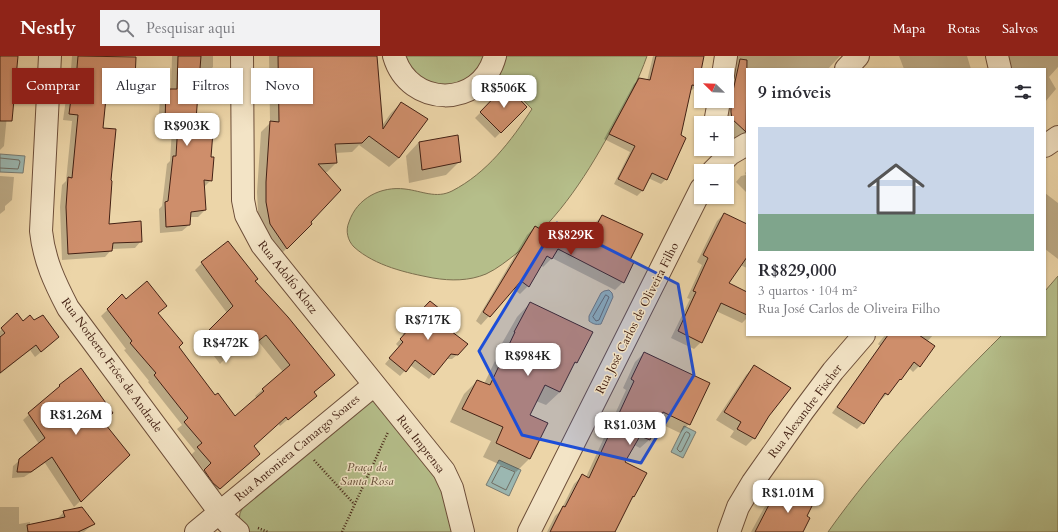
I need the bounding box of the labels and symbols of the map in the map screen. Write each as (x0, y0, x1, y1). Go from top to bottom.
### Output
north arrow (694, 68, 734, 108)
pin: R$506K (471, 75, 537, 109)
pin: R$903K (154, 113, 220, 147)
pin: R$829K (538, 222, 604, 256)
street label: Rua Adolfo Klotz (254, 237, 322, 317)
street label: Rua José Carlos de Oliveira Filho (592, 239, 682, 396)
street label: Rua Norberto Fróes de Andrade (58, 294, 166, 436)
pin: R$717K (395, 307, 461, 341)
pin: R$472K (193, 330, 259, 364)
pin: R$984K (495, 343, 561, 377)
street label: Rua Alexandre Fischer (764, 360, 846, 461)
street label: Rua Antonieta Camargo Soares (231, 391, 363, 505)
pin: R$1.26M (39, 402, 113, 436)
street label: Rua Imprensa (393, 412, 449, 477)
pin: R$1.03M (593, 412, 667, 446)
park label: Praça da Santa Rosa (340, 459, 394, 489)
pin: R$1.01M (751, 480, 825, 514)

